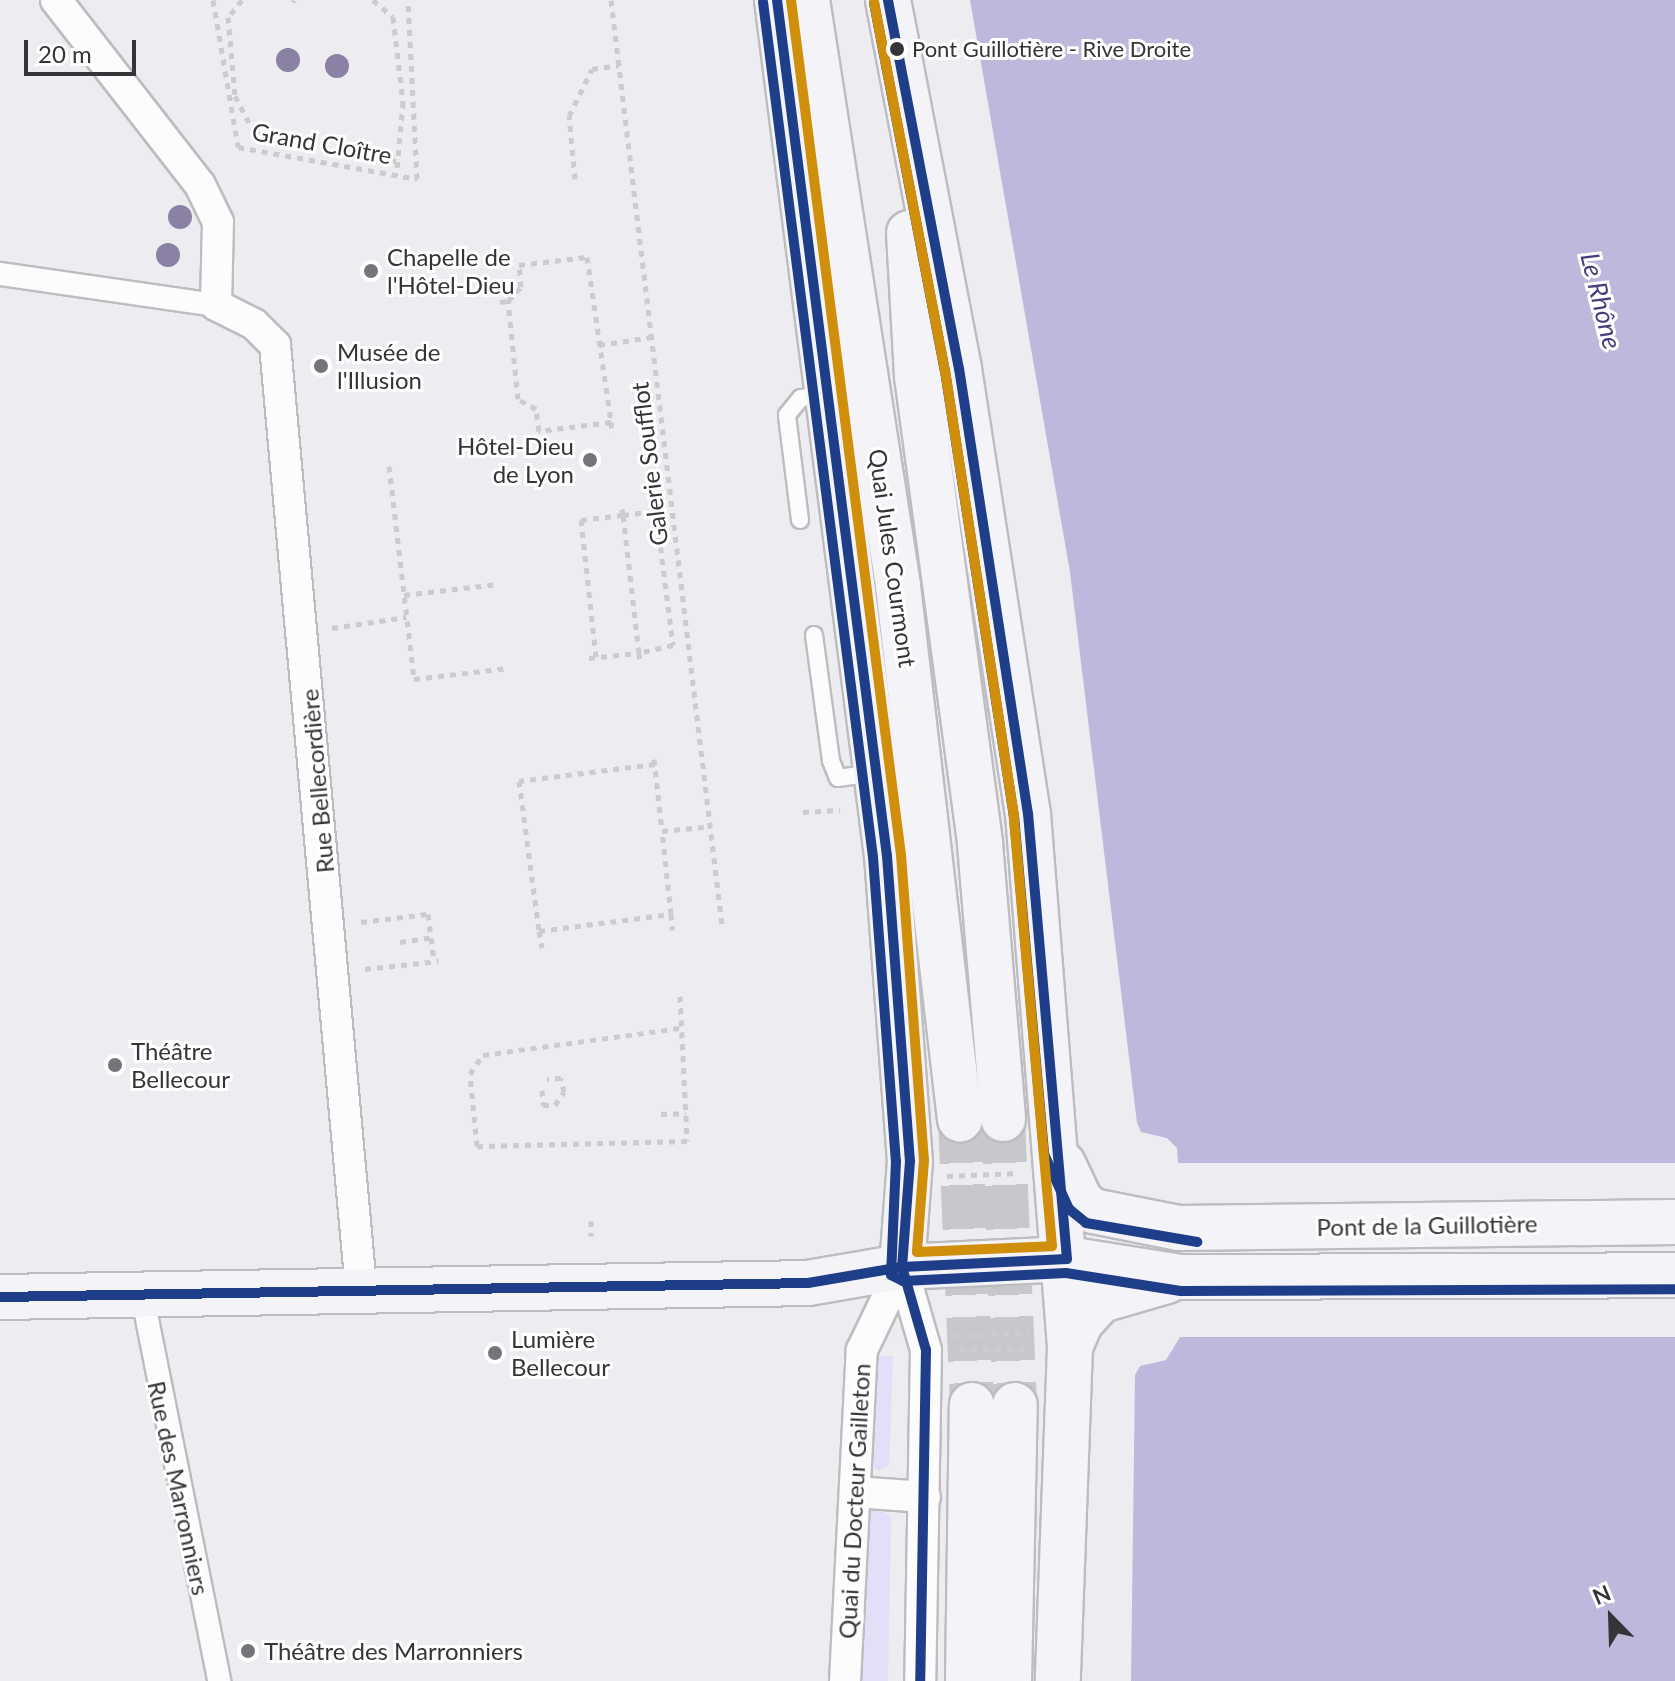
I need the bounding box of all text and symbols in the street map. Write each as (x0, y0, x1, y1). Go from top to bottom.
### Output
scale bar (28, 24, 140, 74)
place label: Pont Guillotière - Rive Droite (912, 36, 1191, 62)
text: 20 m (38, 39, 92, 68)
marker: Pont Guillotière - Rive Droite (889, 41, 905, 57)
street label: Grand Cloître (250, 117, 394, 169)
place label: Chapelle de l'Hôtel-Dieu (387, 243, 515, 299)
water label: Le Rhône (1574, 249, 1628, 353)
marker: Chapelle de l'Hôtel-Dieu (362, 262, 380, 280)
place label: Musée de l'Illusion (337, 338, 440, 394)
marker: Musée de l'Illusion (312, 357, 330, 375)
street label: Galerie Soufflot (625, 381, 673, 547)
place label: Hôtel-Dieu de Lyon (457, 432, 574, 488)
street label: Quai Jules Courmont (863, 447, 923, 669)
marker: Hôtel-Dieu de Lyon (581, 451, 599, 469)
street label: Rue Bellecordière (295, 688, 339, 874)
place label: Théâtre Bellecour (131, 1037, 230, 1093)
marker: Théâtre Bellecour (106, 1056, 124, 1074)
street label: Pont de la Guillotière (1316, 1209, 1538, 1241)
place label: Lumière Bellecour (511, 1325, 610, 1381)
marker: Lumière Bellecour (486, 1344, 504, 1362)
street label: Quai du Docteur Gailleton (832, 1362, 876, 1640)
street label: Rue des Marronniers (142, 1378, 216, 1598)
north arrow (1571, 1577, 1651, 1657)
text: N (1588, 1579, 1614, 1610)
place label: Théâtre des Marronniers (264, 1637, 523, 1665)
marker: Théâtre des Marronniers (239, 1642, 257, 1660)

